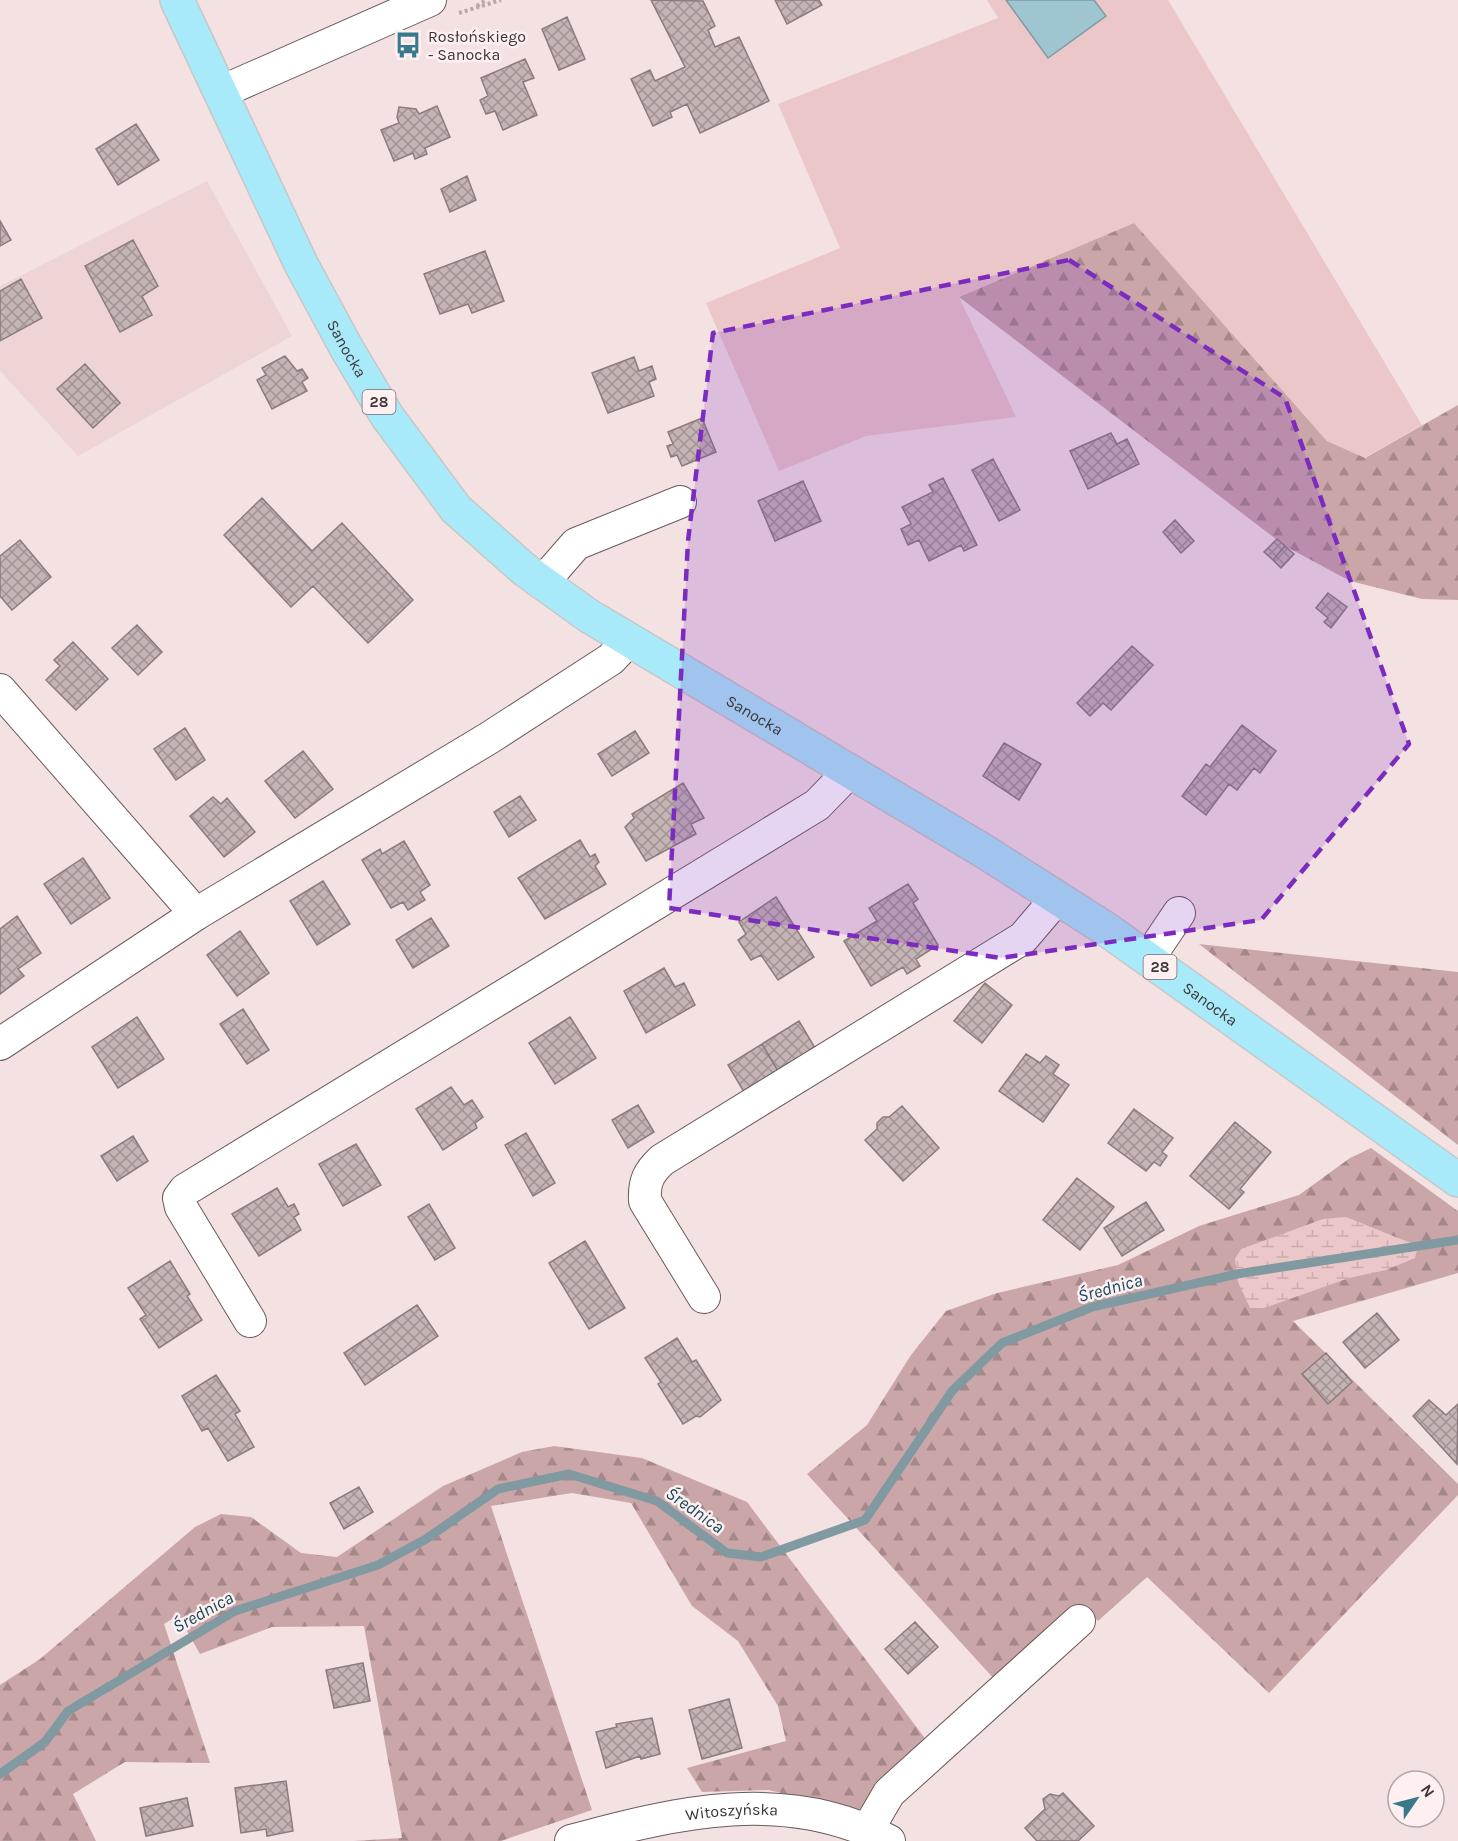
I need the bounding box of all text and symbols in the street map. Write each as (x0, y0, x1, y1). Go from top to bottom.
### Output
place label: Rosłońskiego - Sanocka (428, 27, 526, 64)
bus stop icon: Rosłońskiego - Sanocka (393, 30, 423, 60)
street label: Sanocka (324, 316, 371, 381)
road number: 28 (362, 390, 395, 414)
street label: Sanocka (723, 690, 787, 739)
road number: 28 (1144, 955, 1176, 979)
street label: Sanocka (1179, 978, 1242, 1030)
water label: Średnica (1075, 1269, 1145, 1307)
water label: Średnica (662, 1482, 728, 1538)
water label: Średnica (169, 1586, 237, 1638)
north arrow (1386, 1769, 1446, 1829)
text: N (1417, 1781, 1439, 1801)
street label: Witoszyńska (684, 1799, 779, 1824)

